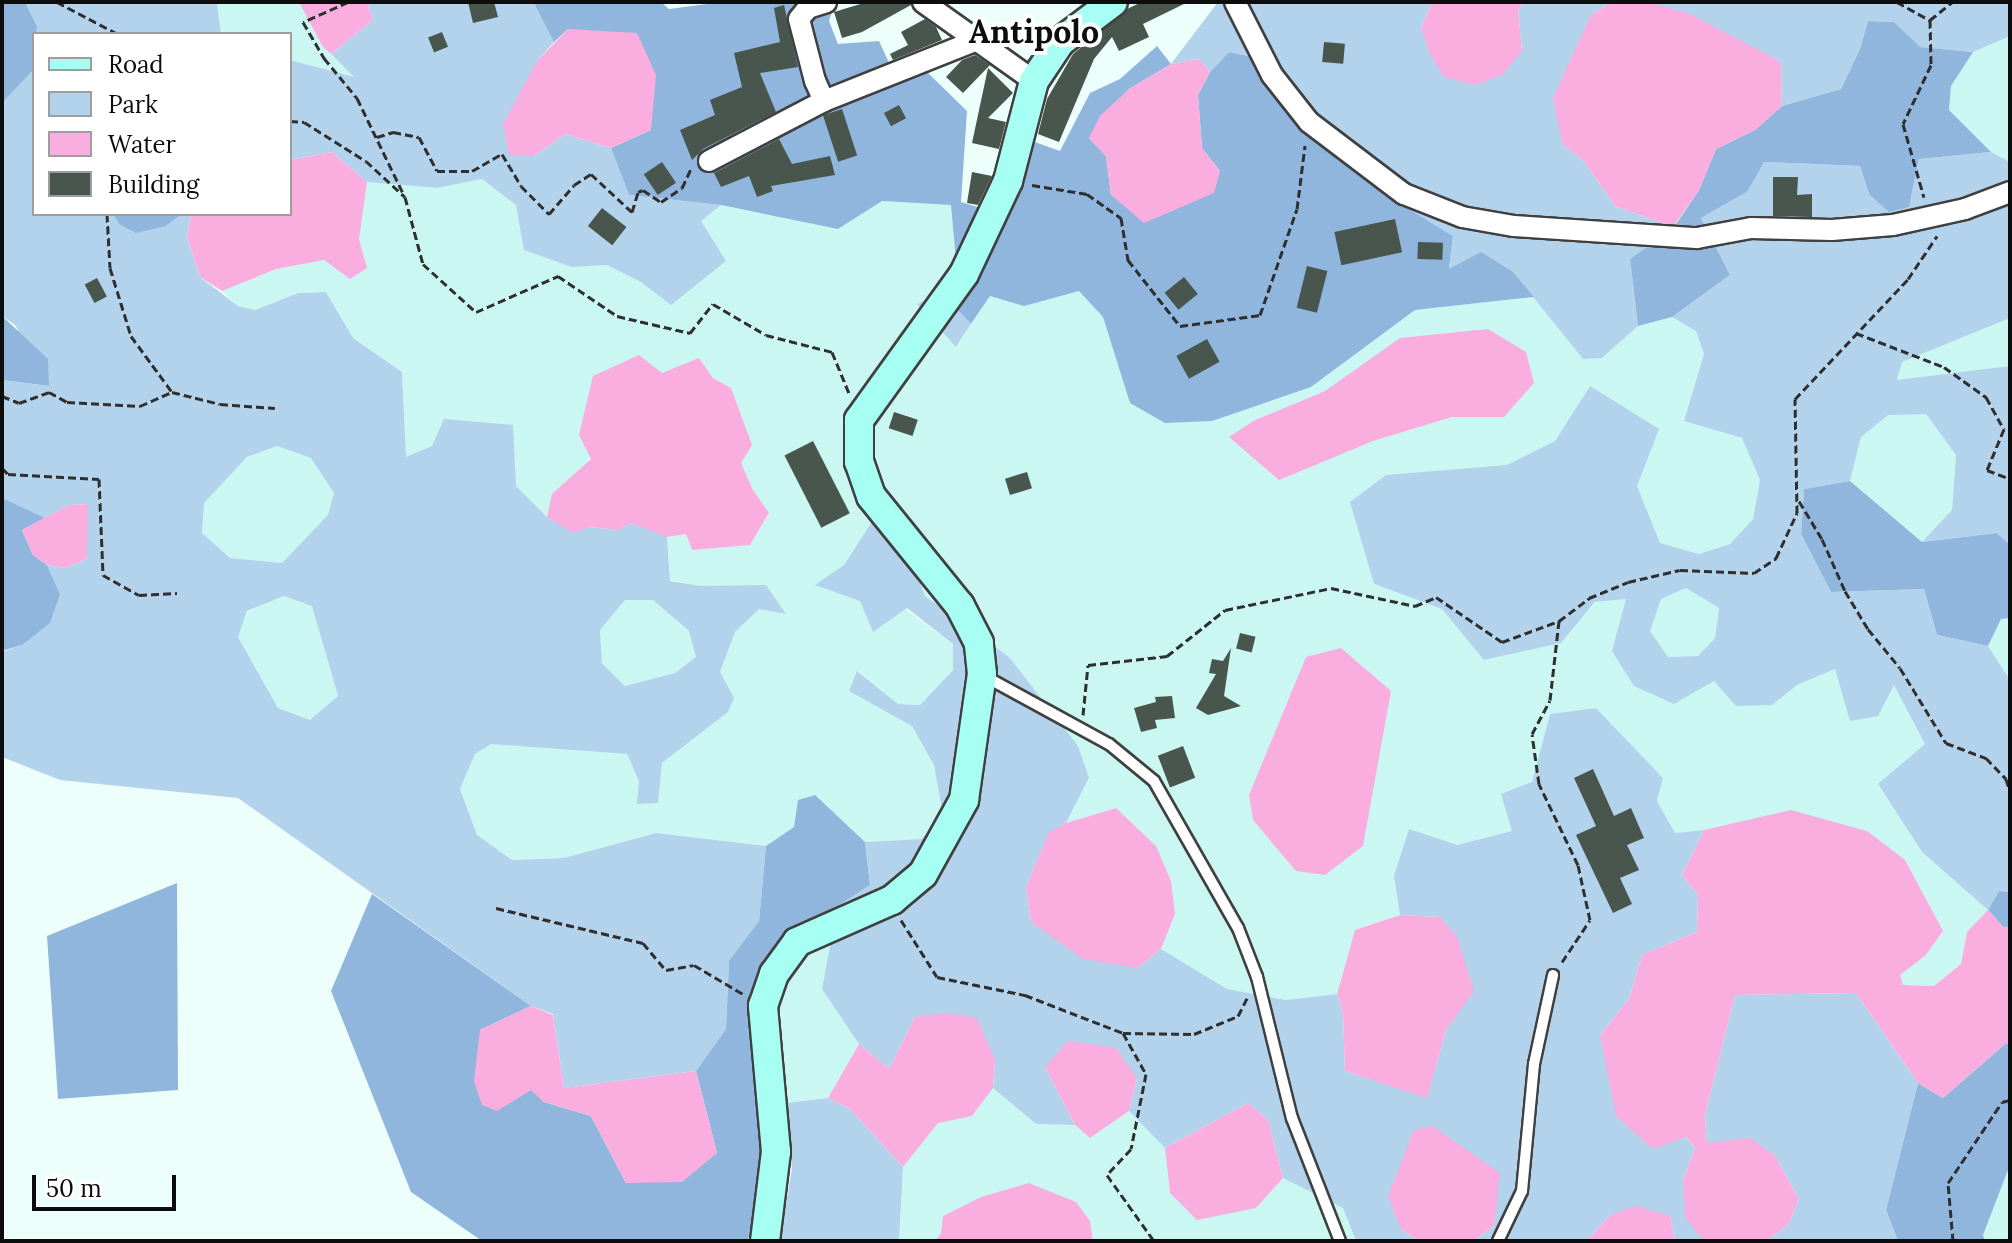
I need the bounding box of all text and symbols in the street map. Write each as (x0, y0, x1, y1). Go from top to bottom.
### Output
district label: Antipolo (969, 13, 1099, 51)
legend (32, 32, 292, 216)
text: Road (108, 49, 164, 80)
text: Park (108, 89, 158, 120)
text: Water (108, 129, 176, 160)
text: Building (108, 169, 199, 200)
scale bar (36, 1159, 180, 1209)
text: 50 m (46, 1173, 102, 1204)

